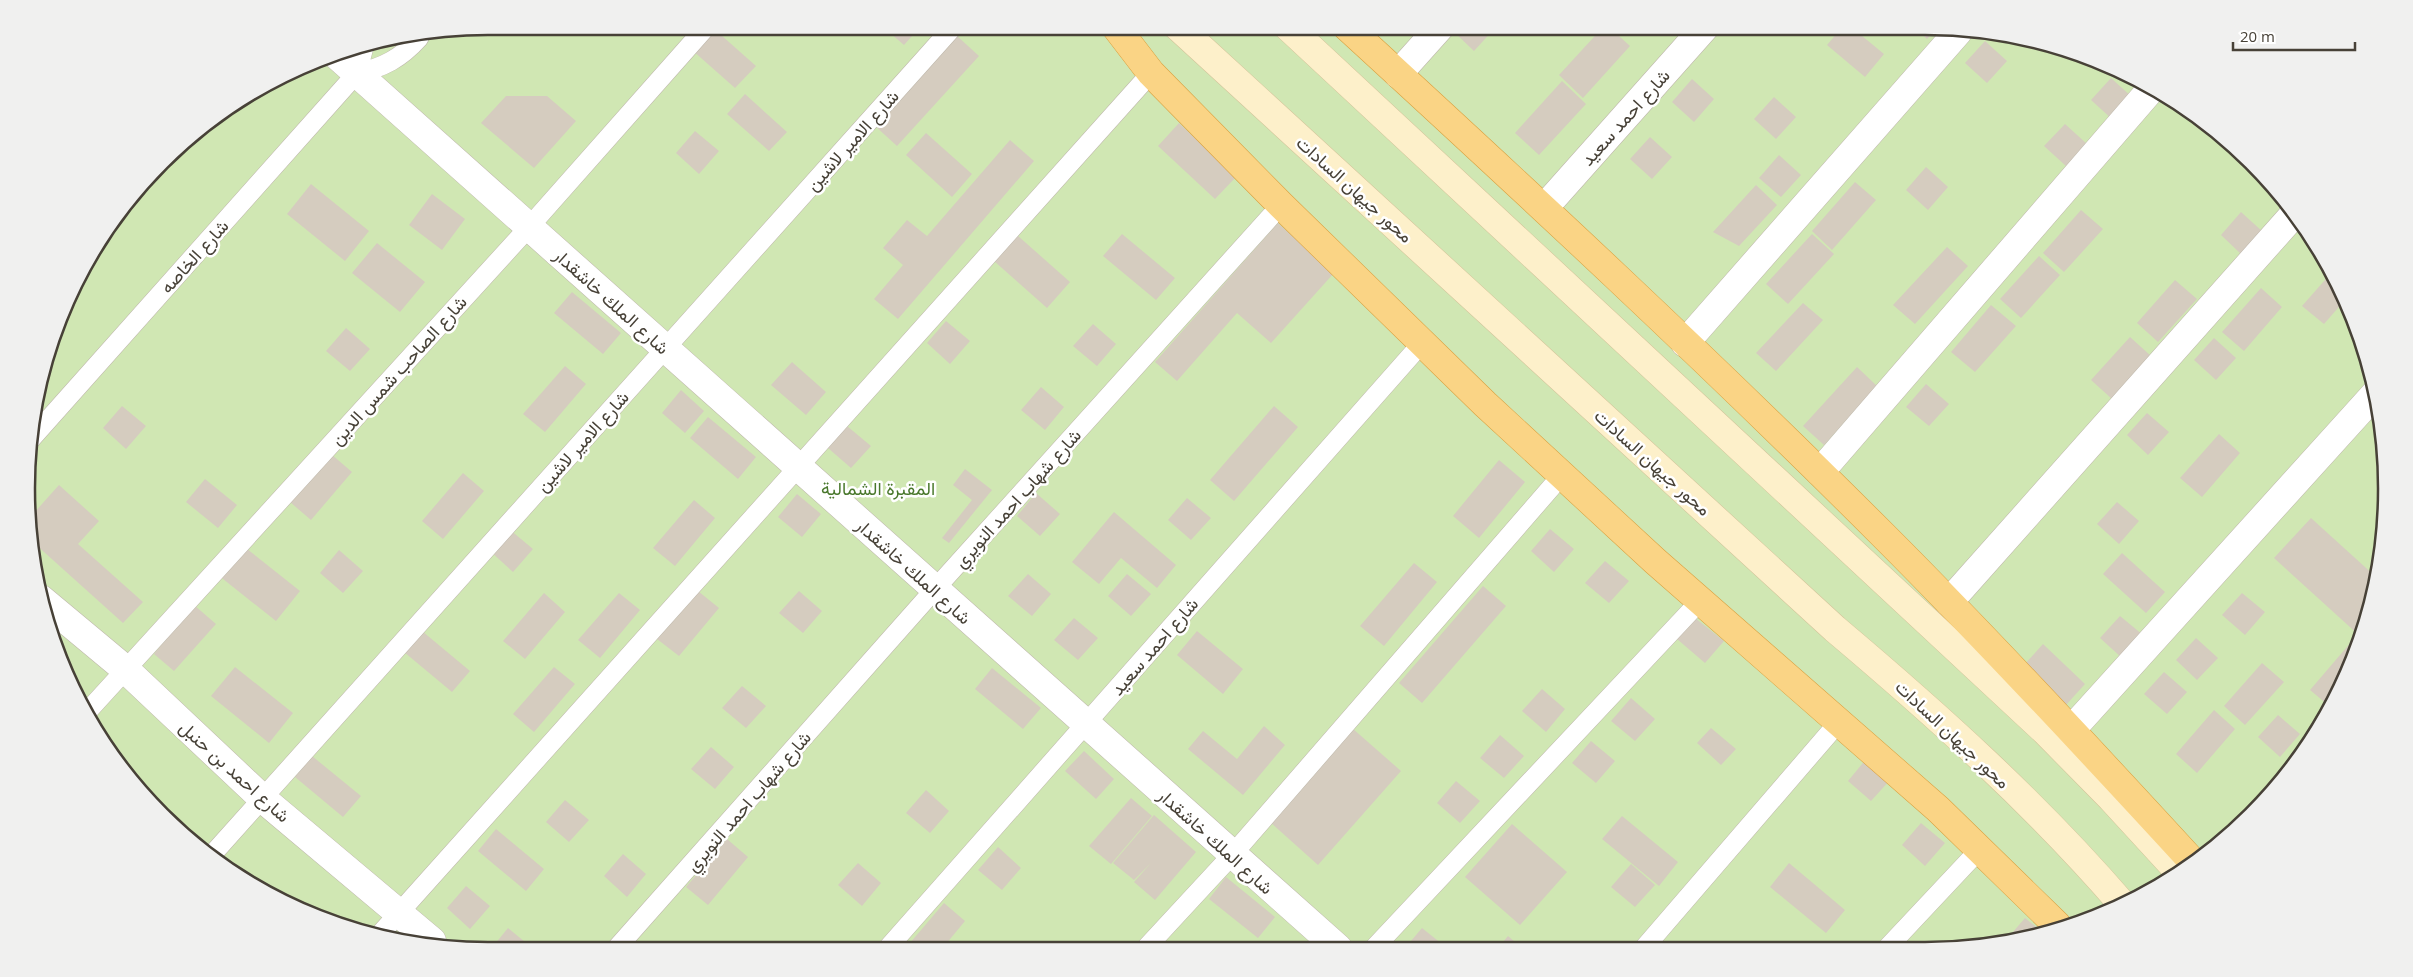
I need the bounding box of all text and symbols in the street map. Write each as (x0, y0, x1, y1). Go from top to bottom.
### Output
scale bar (2233, 20, 2356, 52)
text: 20 m (2240, 26, 2275, 46)
street label: شارع احمد سعيد (1575, 64, 1676, 171)
street label: شارع الامير لاشين (800, 84, 905, 196)
street label: محور جيهان السادات (1292, 130, 1418, 248)
street label: شارع الخاصه (154, 214, 234, 299)
street label: شارع الملك خاشقدار (548, 242, 675, 360)
street label: شارع الصاحب شمس الدين (324, 290, 472, 451)
street label: شارع الامير لاشين (530, 385, 635, 497)
street label: محور جيهان السادات (1590, 403, 1716, 521)
street label: شارع شهاب احمد النويري (948, 423, 1089, 575)
park label: المقبرة الشمالية (821, 476, 935, 500)
street label: شارع الملك خاشقدار (850, 512, 977, 630)
street label: شارع احمد سعيد (1105, 592, 1204, 701)
street label: محور جيهان السادات (1890, 675, 2016, 793)
street label: شارع احمد بن حنبل (174, 715, 295, 828)
street label: شارع شهاب احمد النويري (680, 725, 819, 879)
street label: شارع الملك خاشقدار (1152, 782, 1279, 900)

